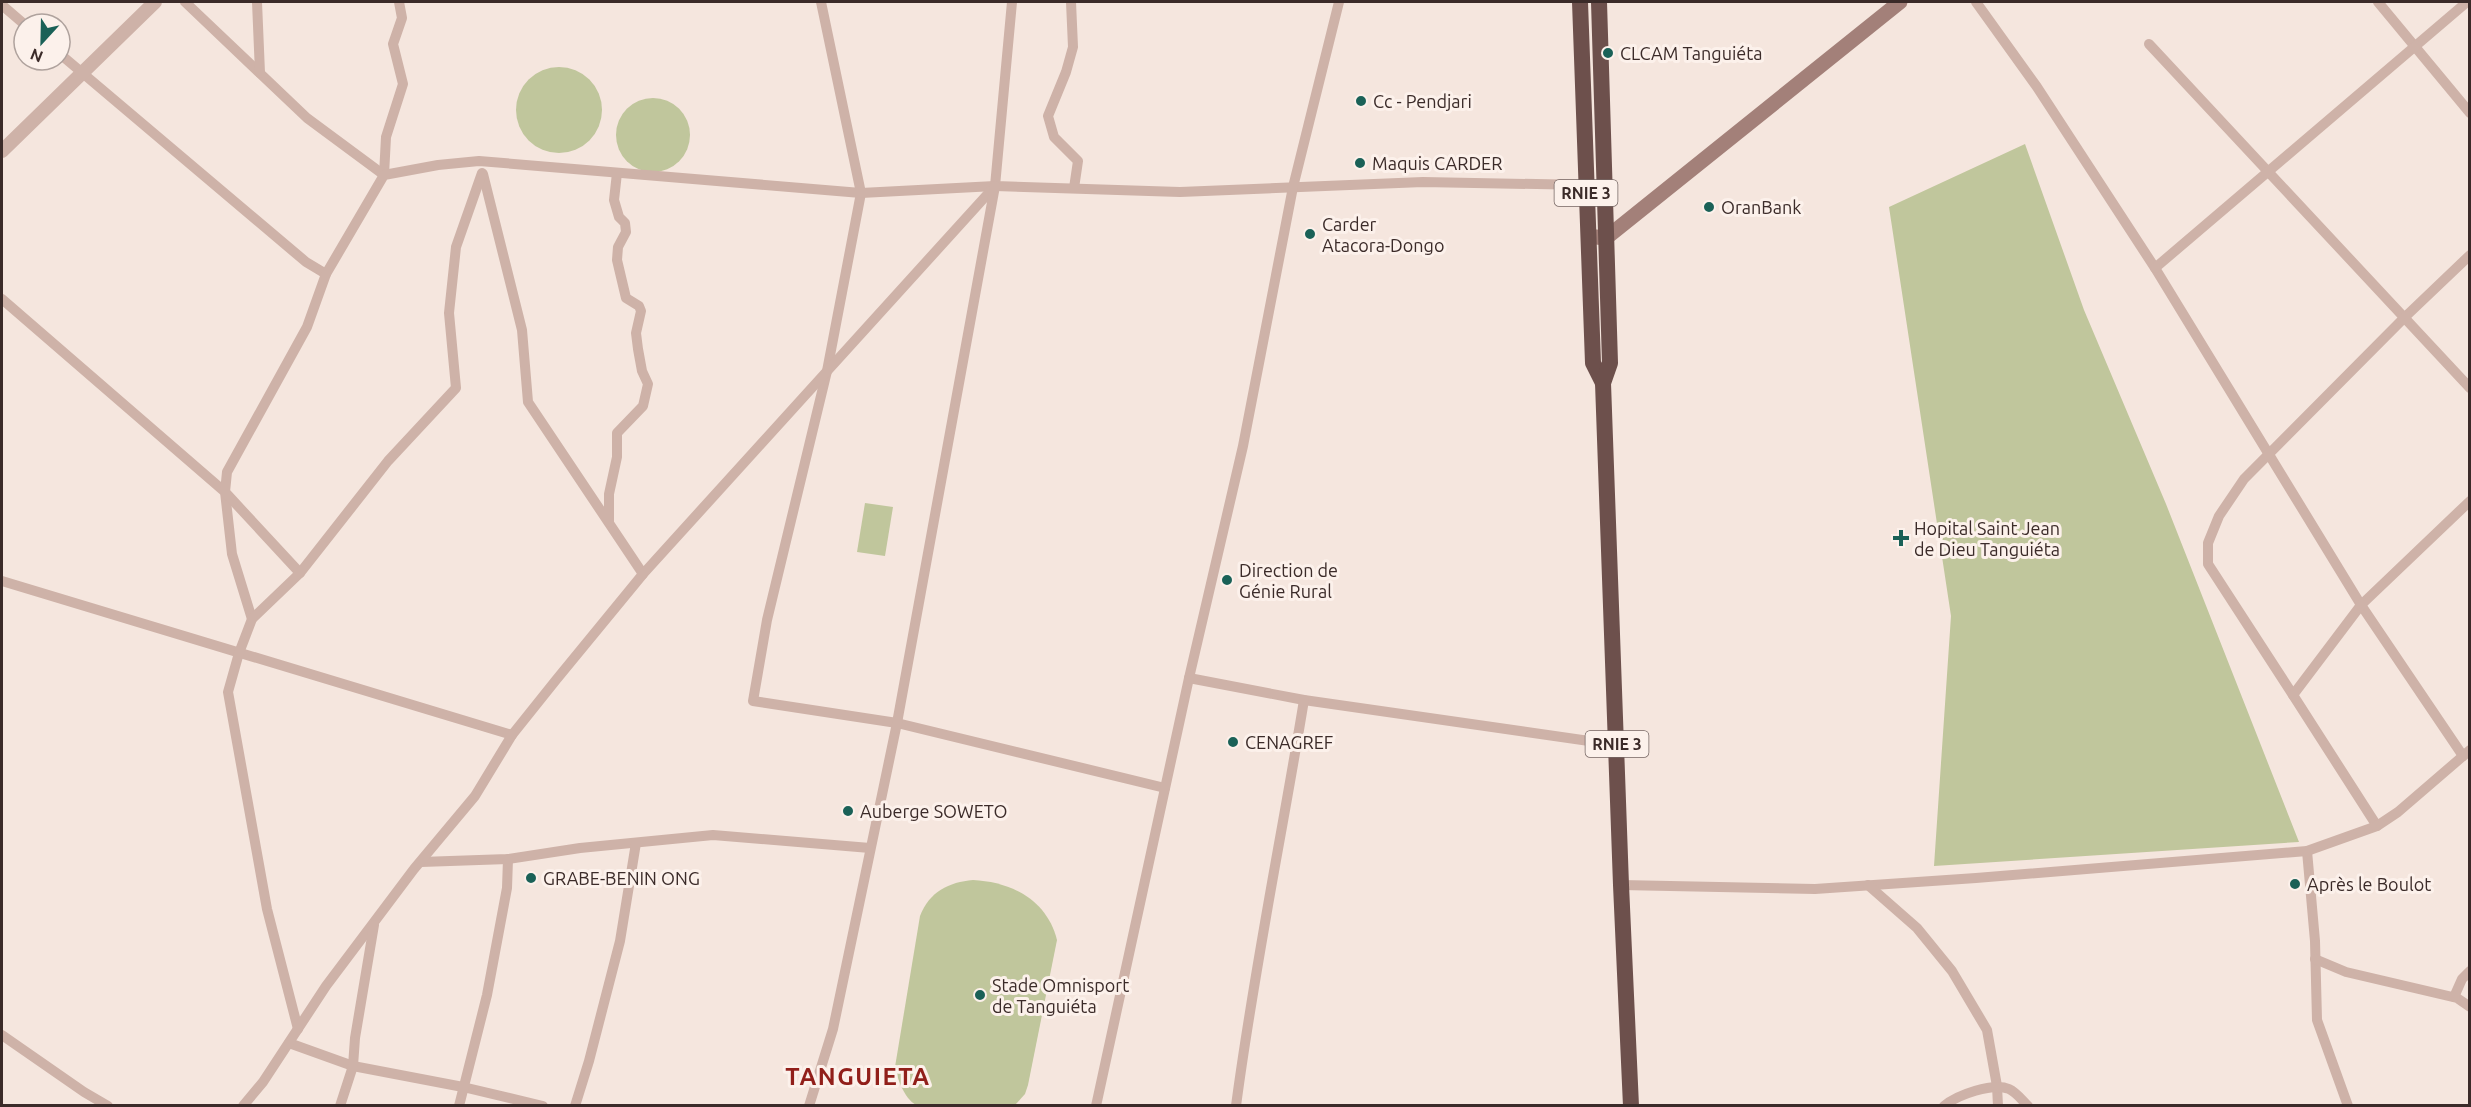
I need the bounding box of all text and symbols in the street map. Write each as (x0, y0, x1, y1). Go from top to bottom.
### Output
north arrow (12, 12, 72, 72)
place label: CLCAM Tanguiéta (1620, 43, 1763, 63)
text: N (27, 45, 45, 66)
marker: CLCAM Tanguiéta (1601, 46, 1615, 60)
place label: Cc - Pendjari (1373, 91, 1472, 111)
marker: Cc - Pendjari (1354, 94, 1368, 108)
place label: Maquis CARDER (1372, 153, 1502, 173)
marker: Maquis CARDER (1353, 156, 1367, 170)
road number: RNIE 3 (1554, 180, 1618, 206)
place label: OranBank (1721, 197, 1801, 217)
marker: OranBank (1702, 200, 1716, 214)
place label: Carder Atacora-Dongo (1322, 214, 1445, 255)
marker: Carder Atacora-Dongo (1303, 227, 1317, 241)
place label: Hopital Saint Jean de Dieu Tanguiéta (1914, 518, 2060, 559)
marker: Hopital Saint Jean de Dieu Tanguiéta (1892, 529, 1910, 547)
place label: Direction de Génie Rural (1239, 560, 1338, 601)
marker: Direction de Génie Rural (1220, 573, 1234, 587)
road number: RNIE 3 (1586, 731, 1648, 757)
place label: CENAGREF (1245, 732, 1333, 752)
marker: CENAGREF (1226, 735, 1240, 749)
place label: Auberge SOWETO (860, 801, 1007, 821)
marker: Auberge SOWETO (841, 804, 855, 818)
place label: GRABE-BENIN ONG (543, 868, 700, 888)
marker: GRABE-BENIN ONG (524, 871, 538, 885)
place label: Après le Boulot (2307, 874, 2431, 894)
marker: Après le Boulot (2288, 877, 2302, 891)
place label: Stade Omnisport de Tanguiéta (992, 975, 1129, 1016)
marker: Stade Omnisport de Tanguiéta (973, 988, 987, 1002)
district label: TANGUIETA (785, 1063, 931, 1090)

